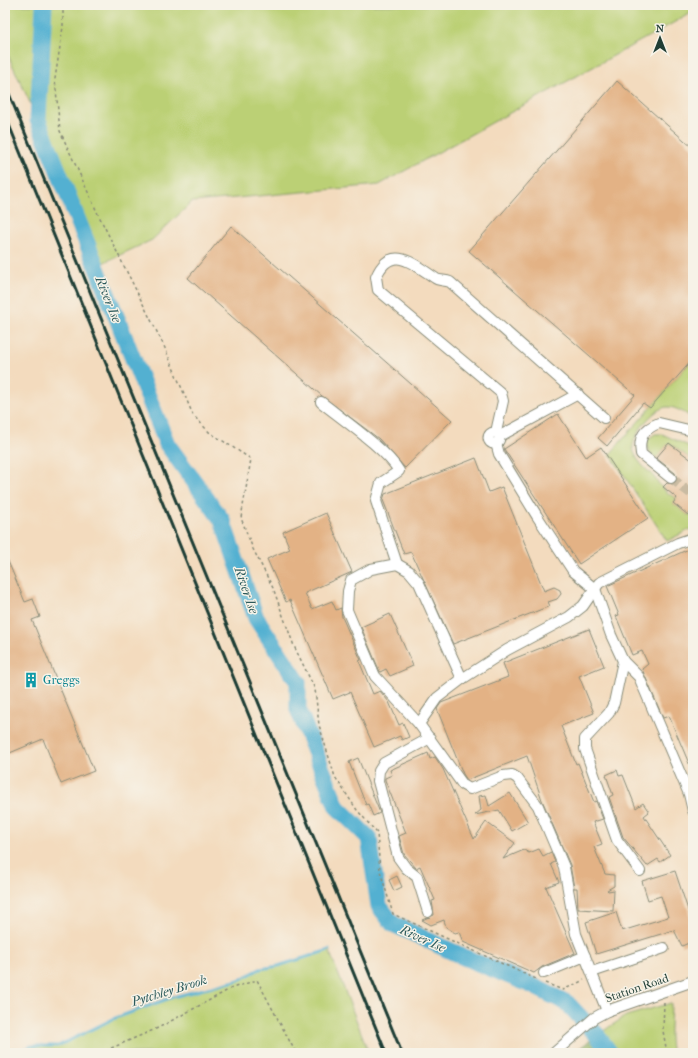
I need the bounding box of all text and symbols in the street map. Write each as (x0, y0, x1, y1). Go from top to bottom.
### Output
north arrow (640, 18, 680, 58)
text: N (656, 22, 665, 35)
water label: River Ise (92, 273, 125, 325)
water label: River Ise (231, 564, 262, 616)
building icon: Greggs (22, 671, 40, 689)
place label: Greggs (43, 673, 80, 687)
water label: River Ise (397, 921, 449, 955)
street label: Station Road (604, 970, 671, 1005)
water label: Pytchley Brook (129, 972, 209, 1009)

